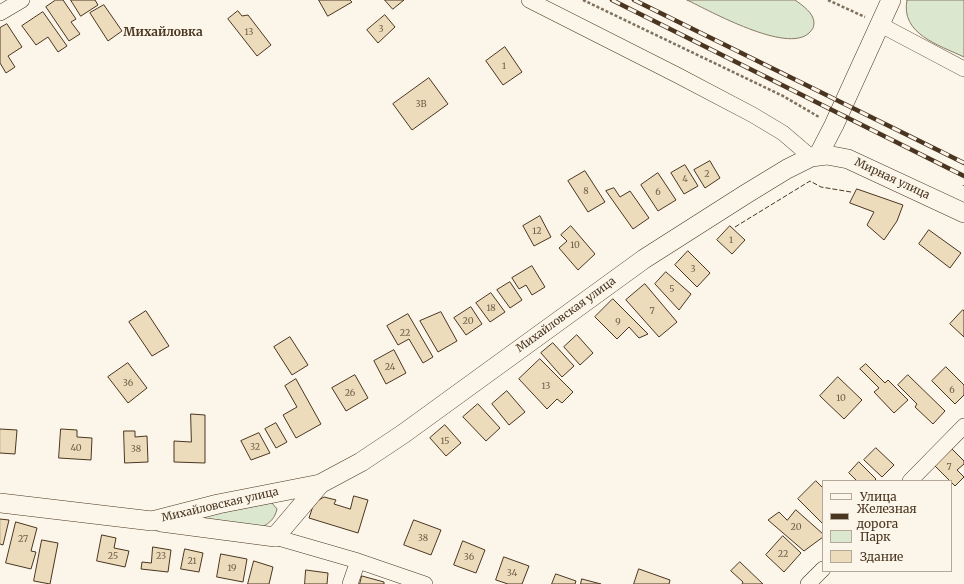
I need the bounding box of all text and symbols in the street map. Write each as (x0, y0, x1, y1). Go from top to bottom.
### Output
house number: 3 (378, 24, 384, 34)
district label: Михайловка (123, 26, 203, 40)
house number: 13 (245, 27, 253, 37)
house number: 1 (502, 61, 506, 71)
house number: 3В (416, 99, 426, 109)
street label: Мирная улица (852, 156, 932, 202)
house number: 2 (704, 169, 710, 179)
house number: 4 (682, 174, 688, 184)
house number: 8 (583, 186, 589, 196)
house number: 6 (655, 187, 661, 197)
house number: 12 (532, 226, 542, 236)
house number: 1 (729, 235, 733, 245)
house number: 10 (570, 240, 580, 250)
house number: 3 (690, 264, 696, 274)
street label: Михайловская улица (514, 275, 618, 355)
house number: 5 (669, 284, 675, 294)
house number: 18 (486, 303, 496, 313)
house number: 7 (649, 306, 655, 316)
house number: 20 (463, 316, 473, 326)
house number: 9 (615, 317, 621, 327)
house number: 22 (400, 328, 410, 338)
house number: 24 (385, 362, 395, 372)
house number: 36 (123, 378, 133, 388)
house number: 13 (542, 381, 550, 391)
house number: 6 (949, 385, 955, 395)
house number: 26 (345, 388, 355, 398)
house number: 10 (836, 393, 846, 403)
house number: 15 (440, 436, 450, 446)
house number: 32 (250, 442, 260, 452)
house number: 40 (70, 443, 82, 453)
house number: 38 (131, 444, 141, 454)
house number: 7 (946, 462, 952, 472)
legend (822, 480, 952, 572)
street label: Михайловская улица (160, 485, 280, 525)
text: Улица (860, 489, 897, 504)
text: Железная дорога (857, 501, 917, 531)
house number: 20 (791, 522, 801, 532)
text: Парк (860, 529, 891, 544)
house number: 38 (418, 533, 428, 543)
house number: 27 (18, 534, 28, 544)
house number: 22 (778, 549, 788, 559)
text: Здание (860, 549, 903, 564)
house number: 25 (108, 551, 118, 561)
house number: 23 (156, 551, 166, 561)
house number: 36 (464, 552, 474, 562)
house number: 21 (187, 556, 197, 566)
house number: 19 (227, 563, 237, 573)
house number: 34 (507, 568, 517, 578)

